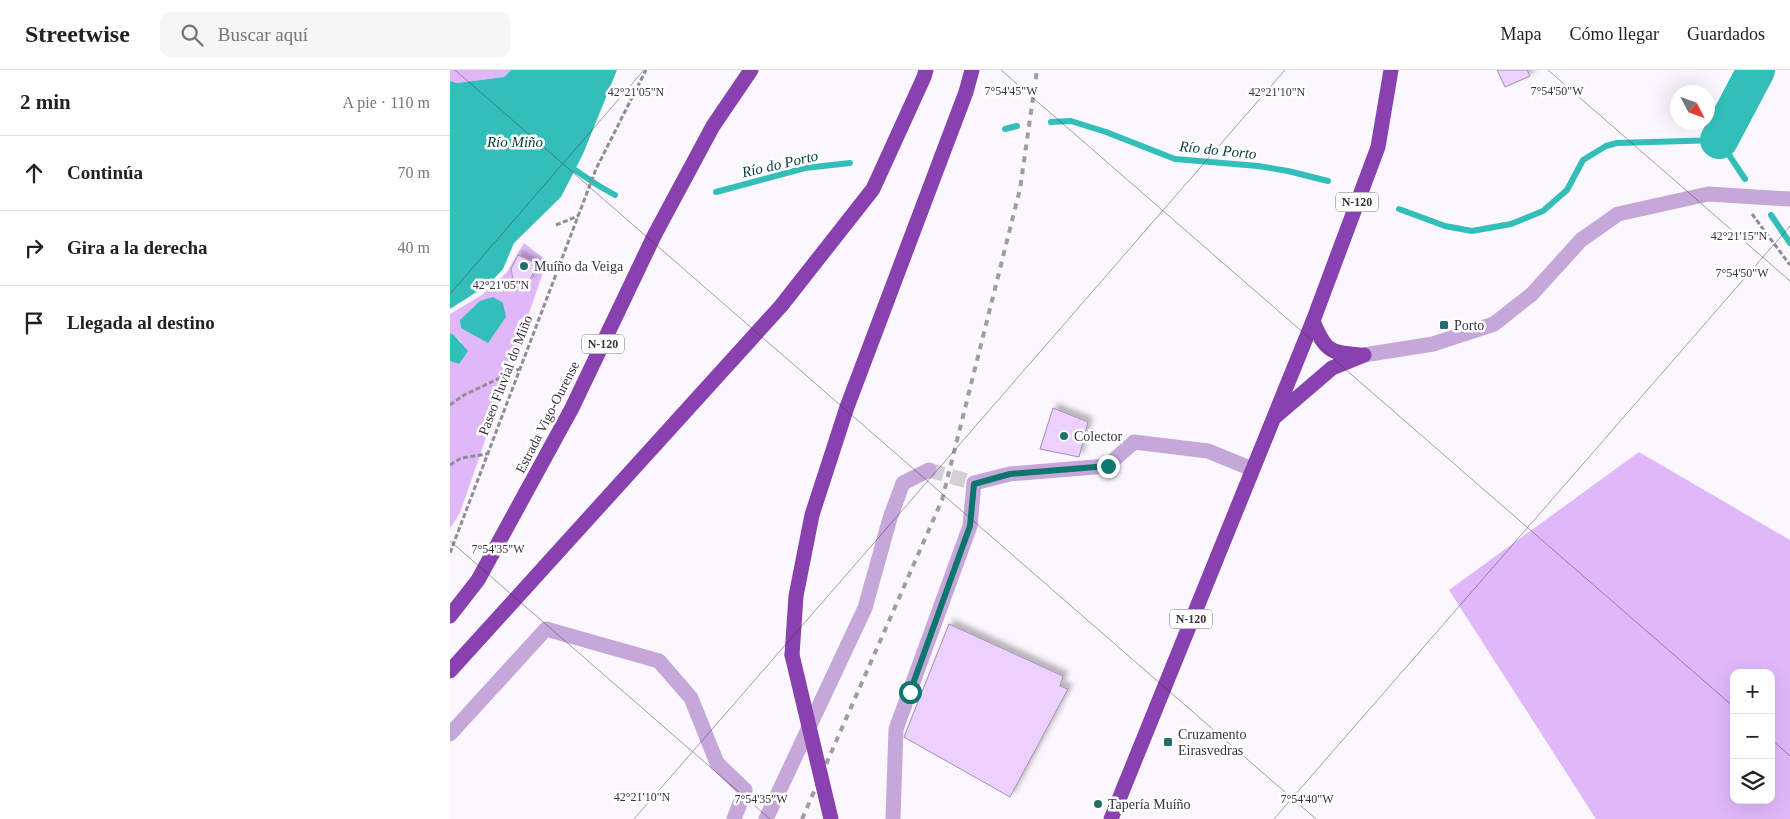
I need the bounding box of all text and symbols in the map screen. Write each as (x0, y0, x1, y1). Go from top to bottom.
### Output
search box (160, 12, 510, 57)
text: Streetwise (25, 21, 130, 47)
icon: search (178, 21, 206, 49)
text: Buscar aquí (218, 24, 308, 45)
text: Mapa (1501, 24, 1542, 44)
text: Cómo llegar (1570, 24, 1659, 44)
text: Guardados (1687, 24, 1765, 44)
text: 7°54'45"W (984, 84, 1038, 98)
text: 7°54'50"W (1530, 84, 1584, 98)
text: 42°21'05"N (608, 85, 665, 99)
text: 42°21'10"N (1249, 85, 1306, 99)
north arrow (1670, 85, 1715, 130)
text: 2 min (20, 90, 71, 114)
text: A pie · 110 m (343, 94, 430, 111)
water label: Río Miño (486, 134, 544, 150)
water label: Río do Porto (1178, 138, 1258, 162)
water label: Río do Porto (739, 147, 820, 181)
icon: ahead (20, 159, 48, 187)
text: Continúa (67, 162, 143, 183)
text: 70 m (398, 164, 430, 181)
road number: N-120 (1336, 192, 1378, 212)
text: 42°21'15"N (1711, 229, 1768, 243)
icon: right (20, 234, 48, 262)
text: Gira a la derecha (67, 237, 208, 258)
text: 40 m (398, 239, 430, 256)
place label: Muíño da Veiga (534, 259, 624, 274)
marker: Muíño da Veiga (518, 260, 530, 272)
text: 7°54'50"W (1715, 266, 1769, 280)
text: 42°21'05"N (473, 278, 530, 292)
icon: arrive (20, 309, 48, 337)
text: Llegada al destino (67, 312, 215, 333)
street label: Paseo Fluvial do Miño (476, 313, 535, 437)
place label: Porto (1454, 318, 1484, 333)
marker: Porto (1438, 319, 1450, 331)
road number: N-120 (582, 334, 624, 354)
street label: Estrada Vigo-Ourense (513, 359, 582, 476)
place label: Colector (1074, 429, 1123, 444)
marker: Colector (1058, 430, 1070, 442)
route end (1097, 455, 1120, 478)
text: 7°54'35"W (471, 542, 525, 556)
road number: N-120 (1170, 610, 1212, 628)
map controls (1730, 669, 1775, 804)
button: + (1730, 669, 1775, 714)
route start (899, 681, 922, 704)
button: − (1730, 714, 1775, 759)
place label: Cruzamento Eirasvedras (1178, 727, 1246, 758)
marker: Cruzamento Eirasvedras (1162, 736, 1174, 748)
button: layers (1730, 759, 1775, 804)
text: 42°21'10"N (614, 790, 671, 804)
text: 7°54'35"W (734, 792, 788, 806)
text: 7°54'40"W (1280, 792, 1334, 806)
place label: Tapería Muíño (1108, 797, 1191, 812)
marker: Tapería Muíño (1092, 798, 1104, 810)

